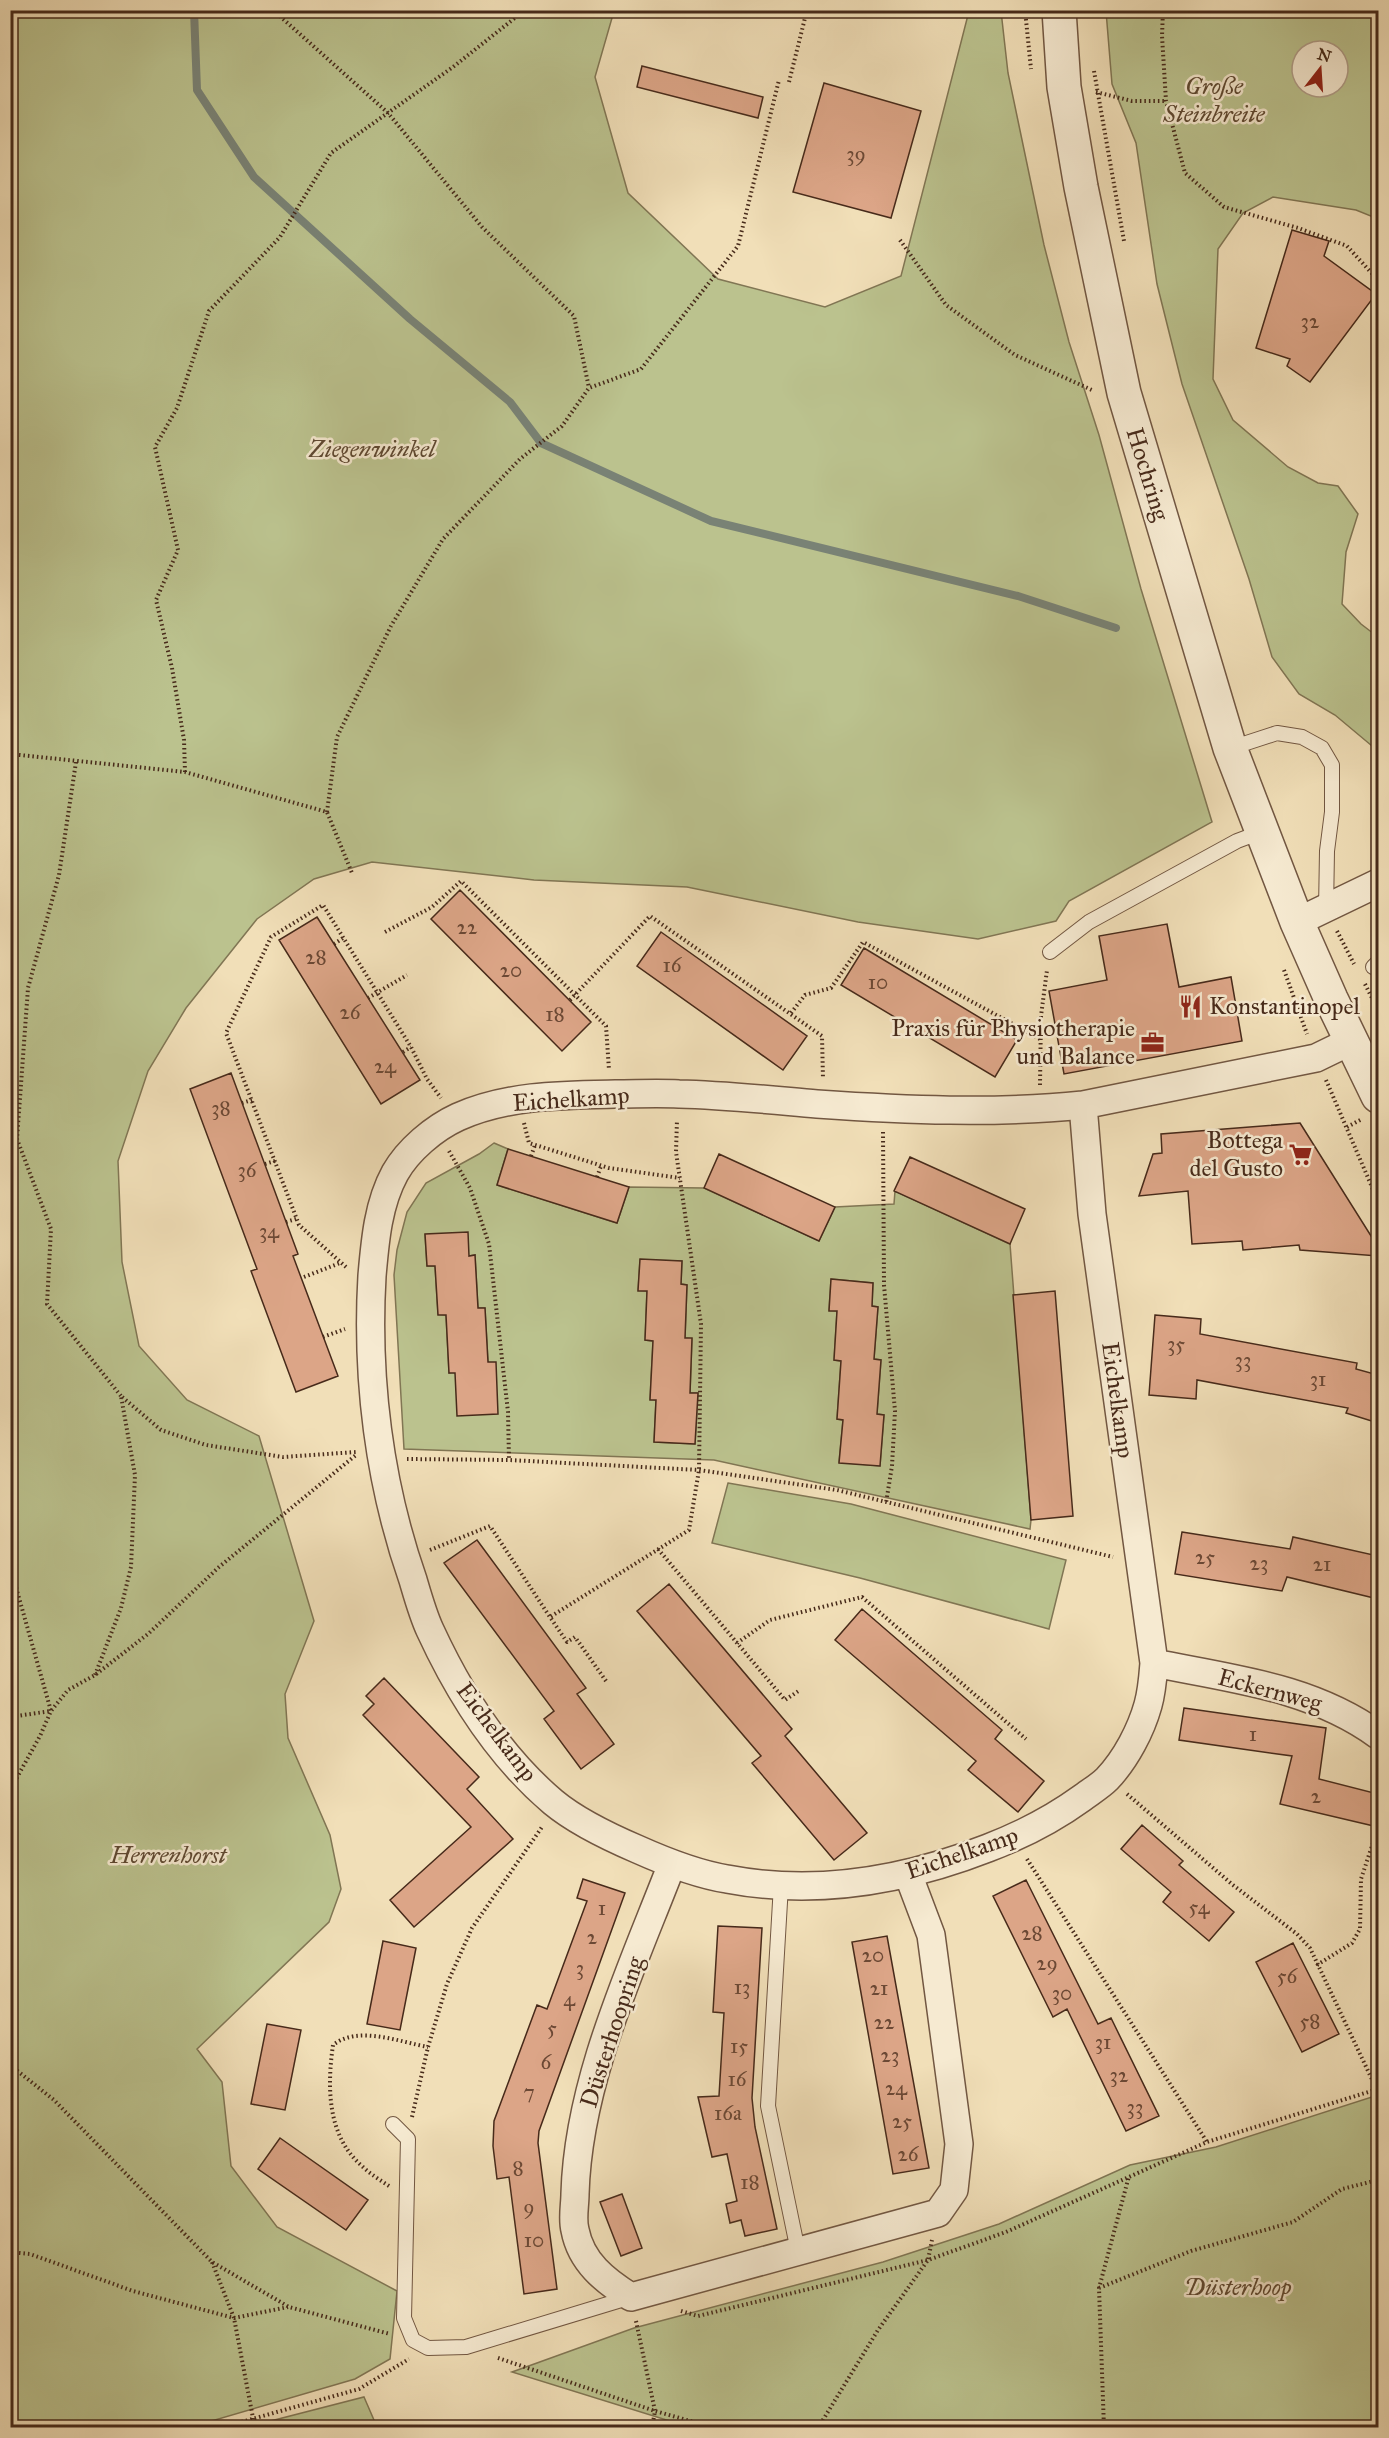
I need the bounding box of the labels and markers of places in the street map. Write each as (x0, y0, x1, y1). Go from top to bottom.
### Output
place label: Konstantinopel (1209, 991, 1361, 1021)
restaurant icon: Konstantinopel (1178, 993, 1204, 1019)
place label: Praxis für Physiotherapie und Balance (891, 1013, 1135, 1071)
office icon: Praxis für Physiotherapie und Balance (1140, 1029, 1166, 1055)
place label: Bottega del Gusto (1189, 1125, 1284, 1183)
supermarket icon: Bottega del Gusto (1288, 1141, 1314, 1167)

